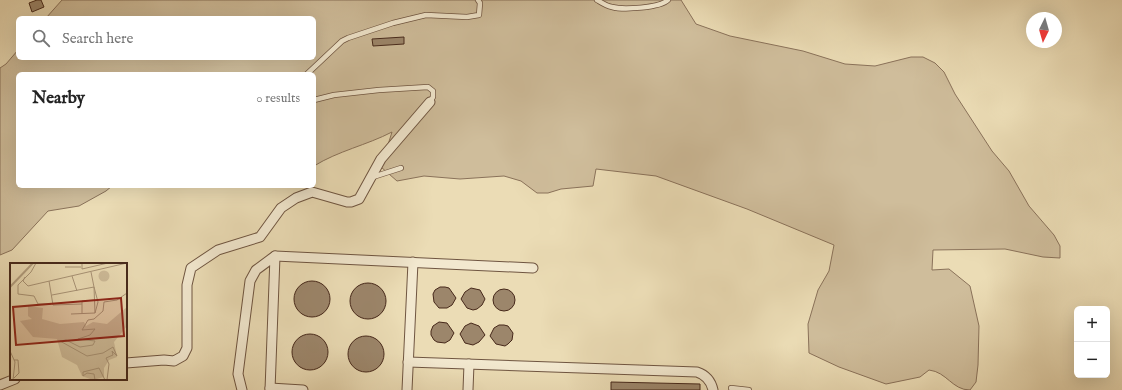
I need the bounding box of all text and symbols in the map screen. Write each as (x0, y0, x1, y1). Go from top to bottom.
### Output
north arrow (1026, 12, 1062, 48)
search box (16, 16, 316, 60)
icon: search (30, 27, 52, 49)
text: Search here (62, 29, 133, 48)
text: Nearby (32, 88, 85, 109)
text: 0 results (256, 90, 300, 107)
inset map (10, 263, 127, 380)
map controls (1074, 306, 1110, 378)
button: + (1074, 306, 1110, 342)
button: − (1074, 342, 1110, 378)

